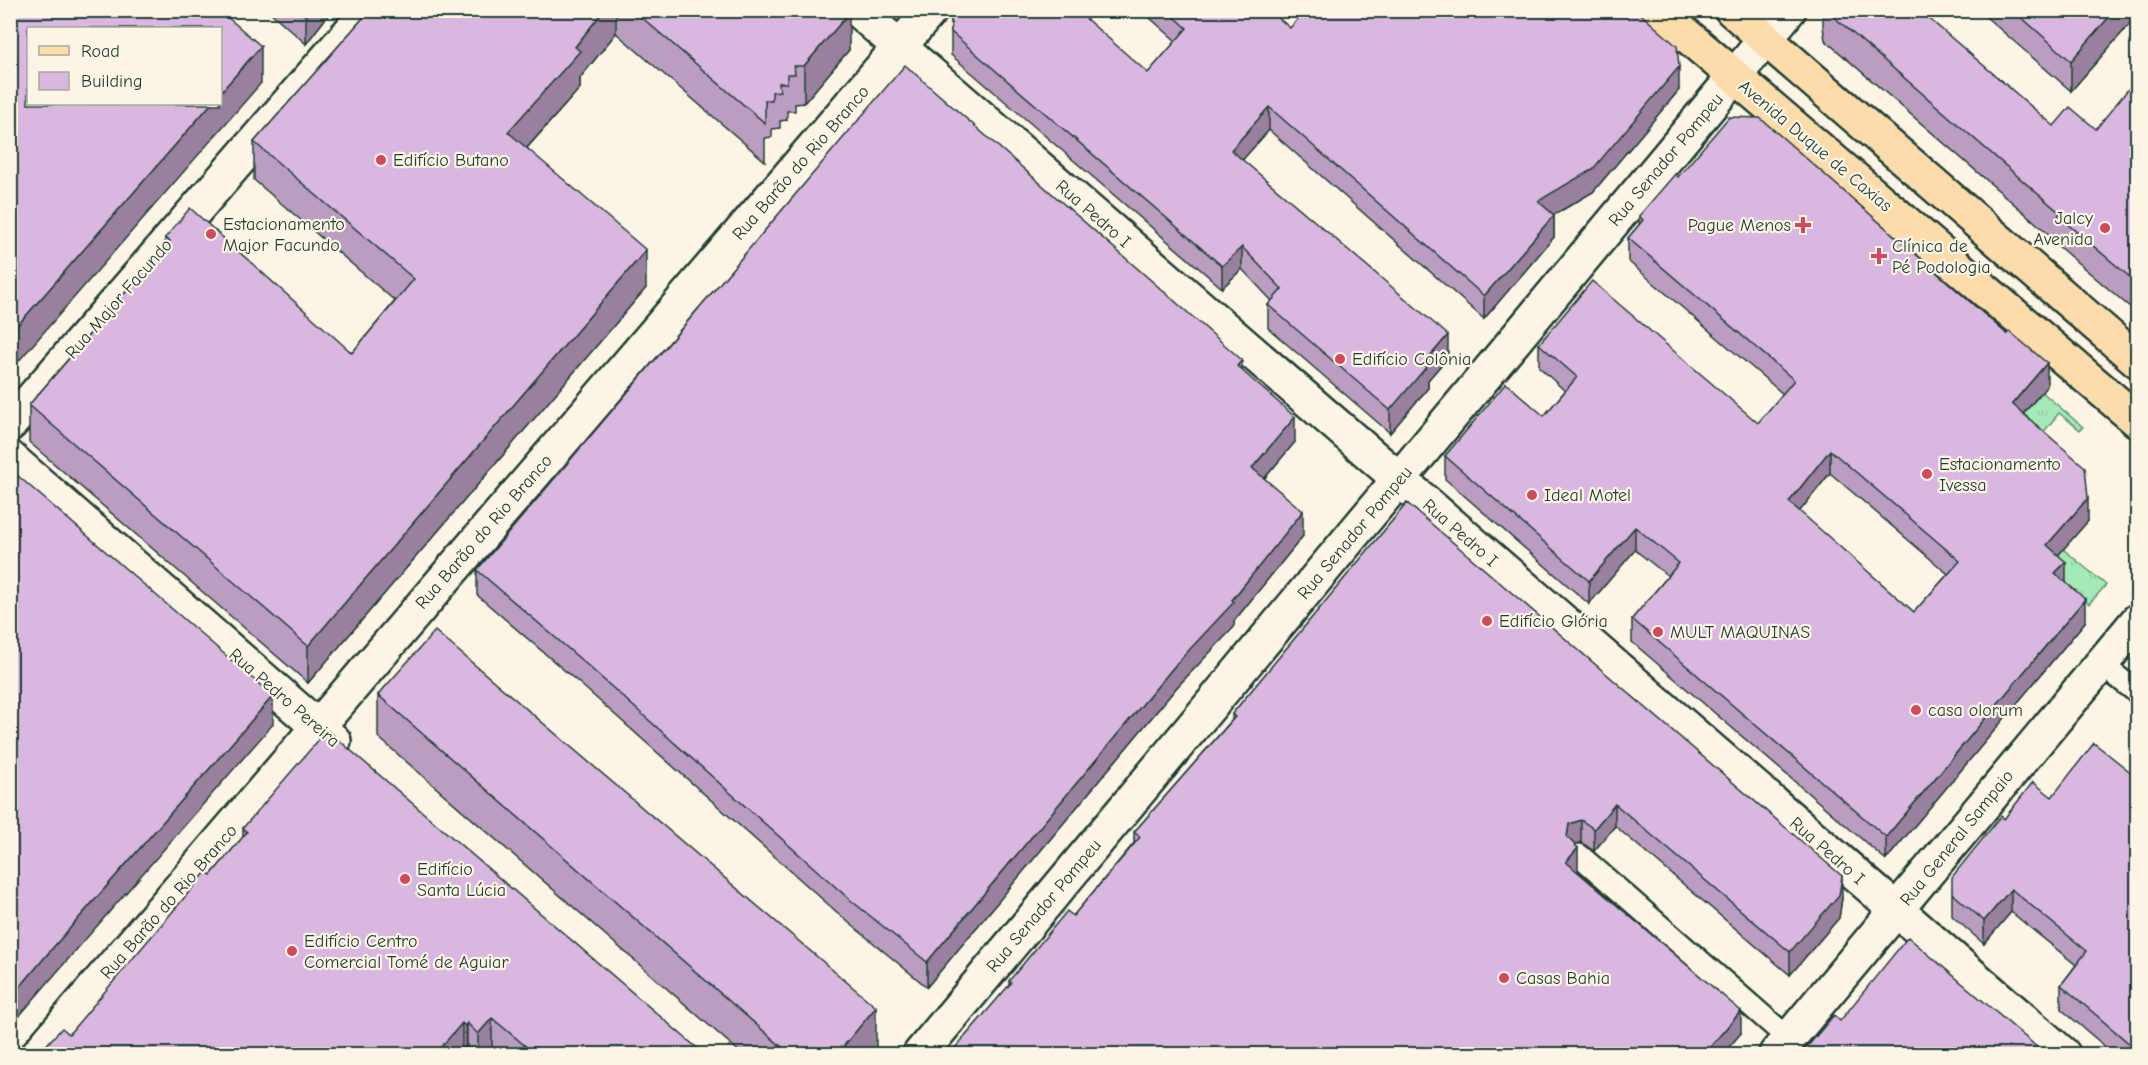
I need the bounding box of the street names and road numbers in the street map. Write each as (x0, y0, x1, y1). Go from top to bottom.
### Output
street label: Avenida Duque de Caxias (1734, 76, 1896, 216)
street label: Rua Barão do Rio Branco (728, 81, 874, 245)
street label: Rua Senador Pompeu (1604, 89, 1728, 231)
street label: Rua Pedro I (1051, 176, 1135, 252)
street label: Rua Major Facundo (61, 235, 177, 363)
street label: Rua Barão do Rio Branco (411, 450, 557, 614)
street label: Rua Senador Pompeu (1293, 462, 1417, 604)
street label: Rua Pedro I (1418, 495, 1502, 571)
street label: Rua Pedro Pereira (224, 644, 344, 752)
street label: Rua General Sampaio (1896, 766, 2018, 910)
street label: Rua Pedro I (1785, 813, 1869, 889)
street label: Rua Barão do Rio Branco (96, 820, 242, 984)
street label: Rua Senador Pompeu (982, 835, 1106, 977)

